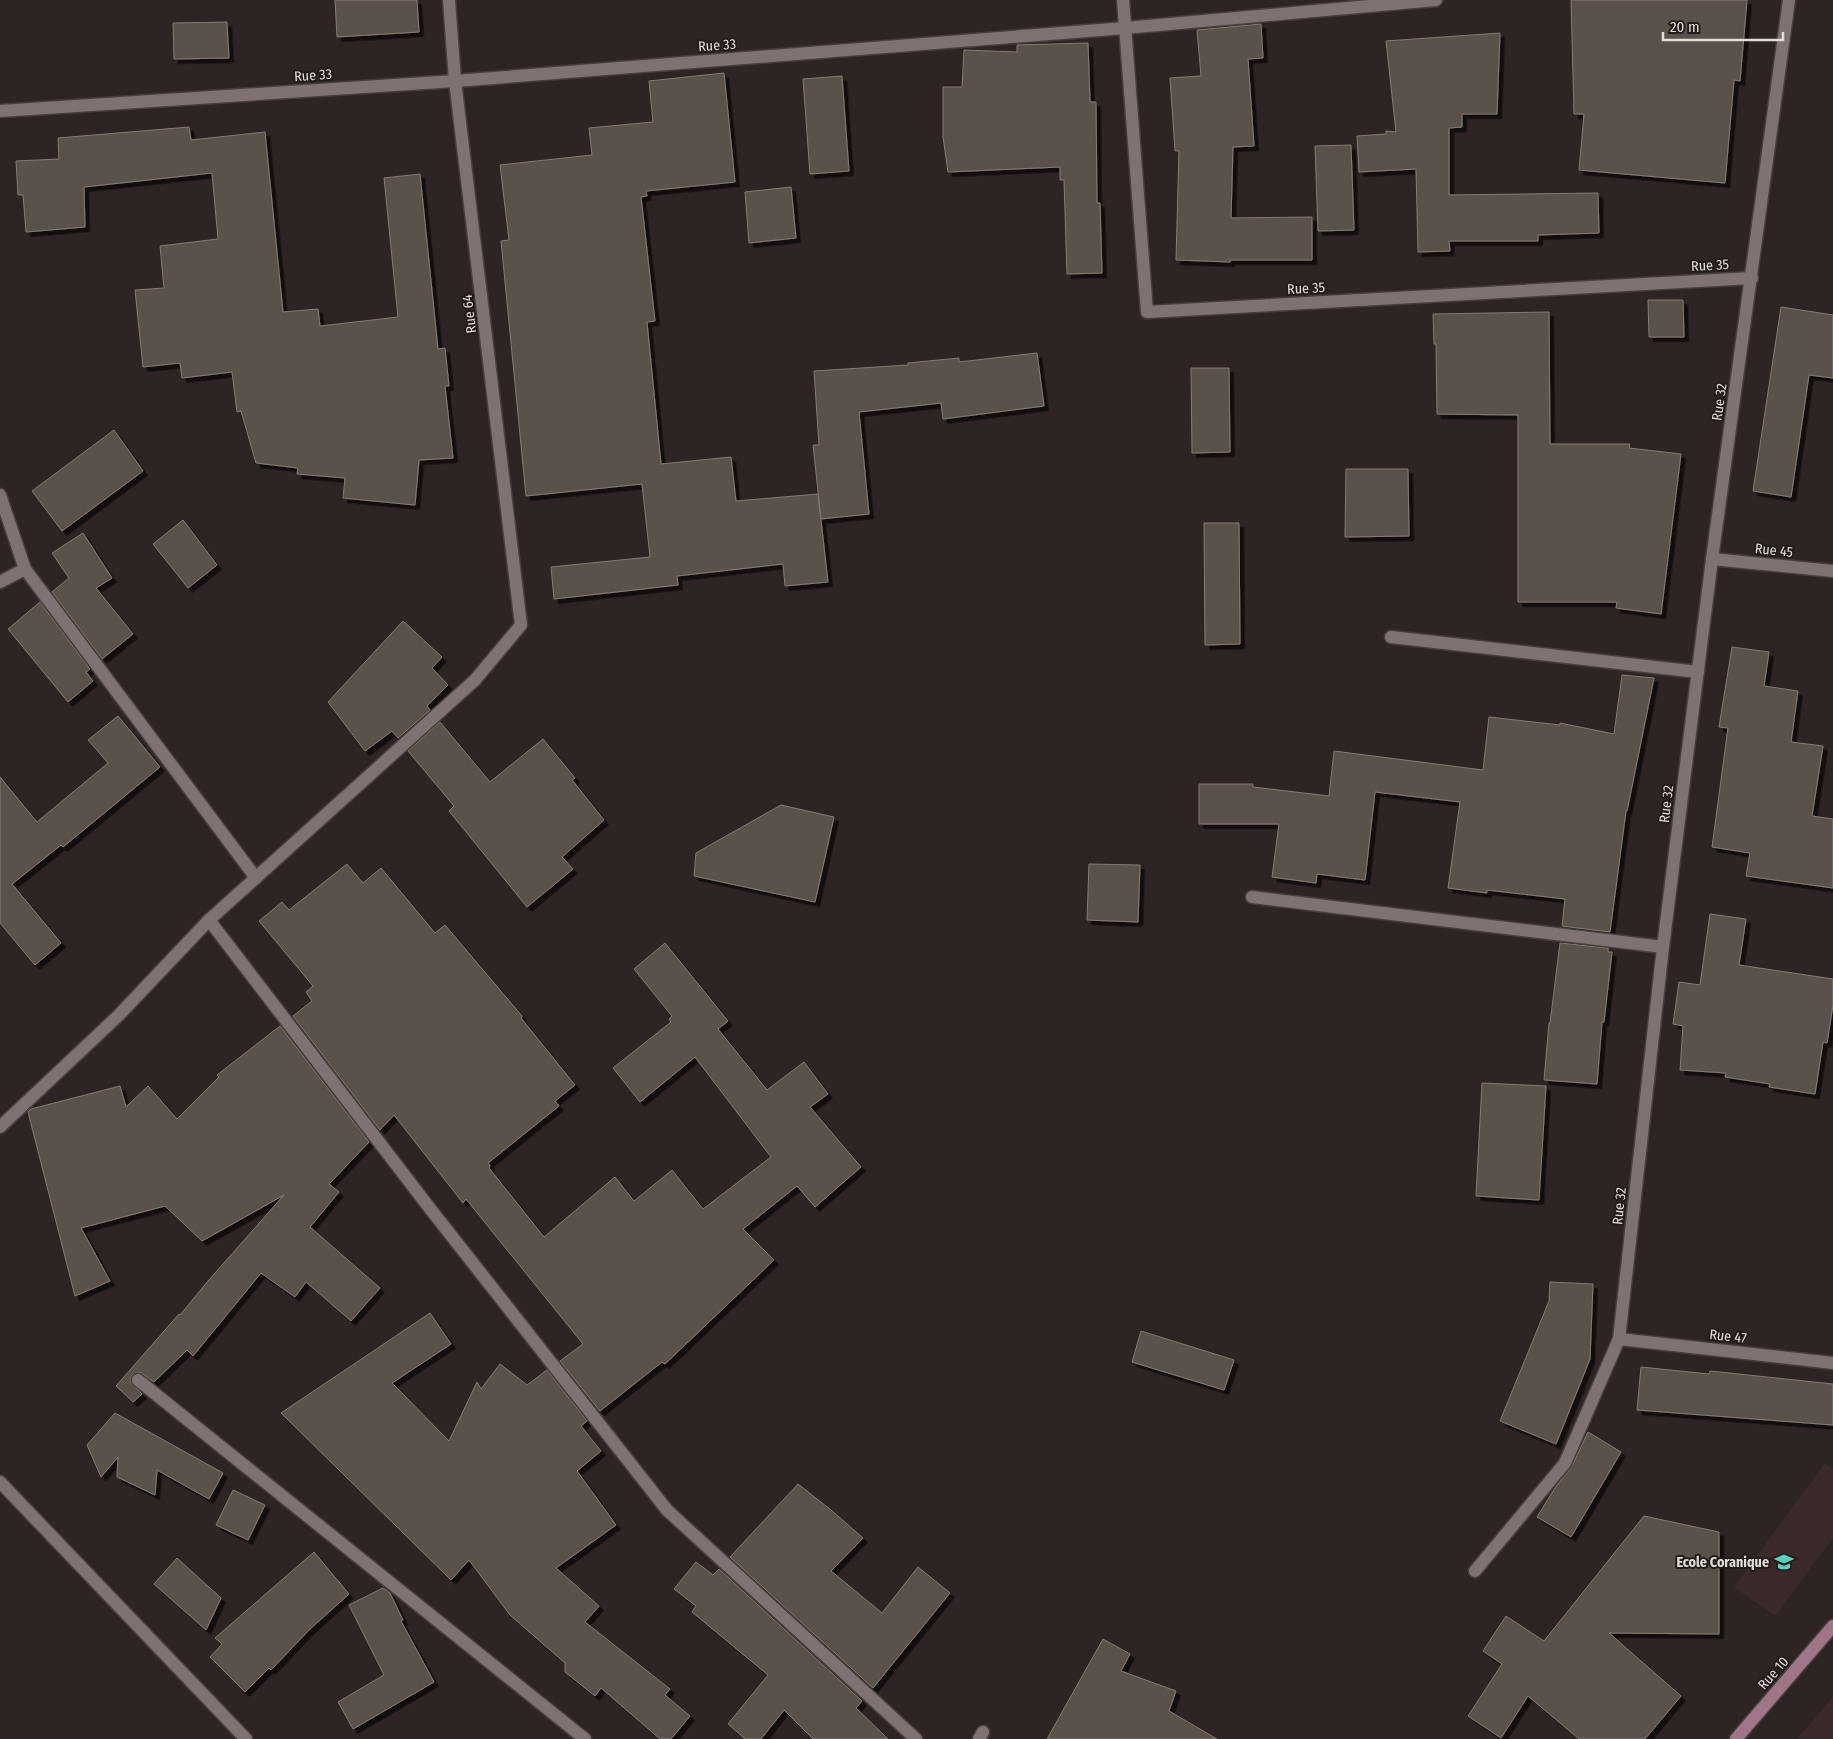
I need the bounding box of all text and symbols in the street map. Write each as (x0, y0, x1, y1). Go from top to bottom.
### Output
scale bar (1663, 10, 1783, 42)
text: 20 m (1670, 18, 1700, 36)
street label: Rue 33 (698, 36, 736, 55)
street label: Rue 33 (294, 66, 332, 85)
street label: Rue 35 (1691, 256, 1729, 275)
street label: Rue 35 (1287, 279, 1325, 298)
street label: Rue 64 (459, 293, 480, 334)
street label: Rue 32 (1708, 382, 1731, 422)
street label: Rue 45 (1754, 540, 1794, 561)
street label: Rue 32 (1656, 784, 1677, 824)
street label: Rue 32 (1609, 1186, 1630, 1226)
street label: Rue 47 (1708, 1326, 1748, 1347)
school or university icon: Ecole Coranique (1773, 1551, 1795, 1573)
place label: Ecole Coranique (1676, 1554, 1769, 1571)
street label: Rue 10 (1755, 1653, 1792, 1693)

